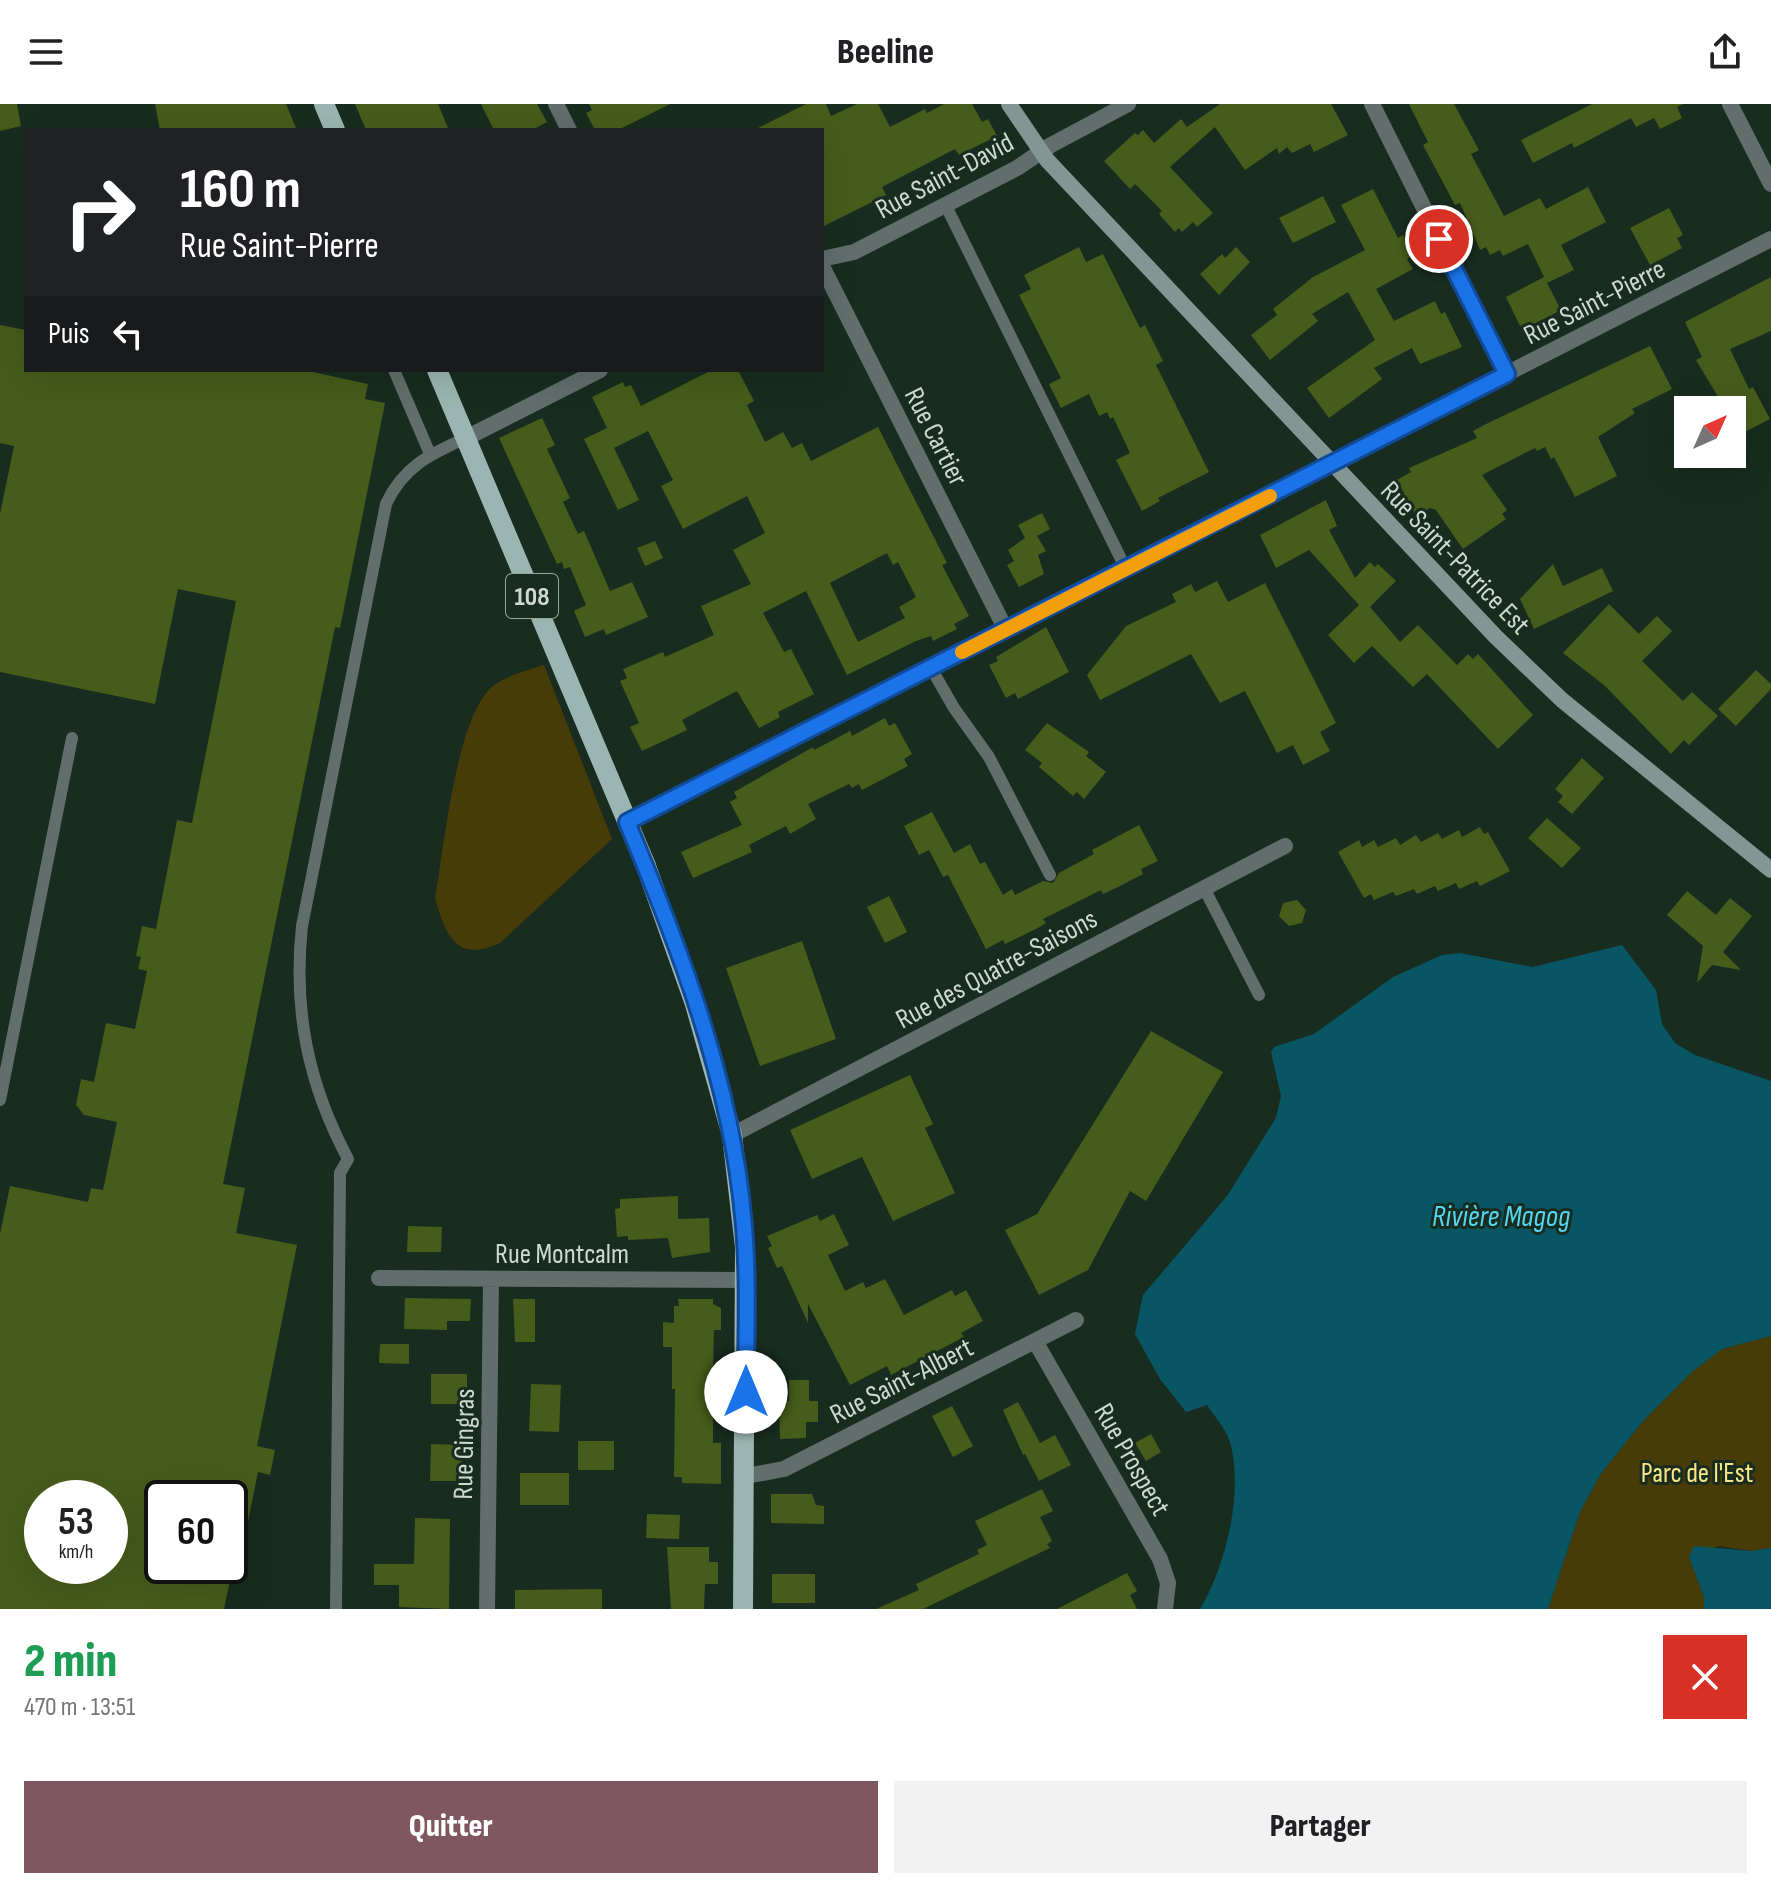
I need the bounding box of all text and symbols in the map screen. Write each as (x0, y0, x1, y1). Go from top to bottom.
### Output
icon: menu (24, 30, 68, 74)
icon: share (1703, 30, 1747, 74)
text: Beeline (837, 31, 934, 74)
street label: Rue Saint-David (870, 126, 1019, 226)
text: 160 m (180, 157, 301, 224)
icon: right (48, 160, 152, 264)
pin (1405, 205, 1473, 273)
icon: arrive (1417, 217, 1461, 261)
text: Rue Saint-Pierre (180, 225, 379, 268)
street label: Rue Saint-Pierre (1518, 253, 1671, 352)
icon: left (106, 312, 150, 356)
text: Puis (48, 316, 90, 352)
street label: Rue Cartier (897, 382, 974, 491)
north arrow (1674, 396, 1746, 468)
map controls (1674, 396, 1746, 468)
street label: Rue Saint-Patrice Est (1373, 475, 1536, 642)
road number: 108 (506, 574, 558, 618)
street label: Rue des Quatre-Saisons (890, 902, 1103, 1036)
water label: Rivière Magog (1432, 1199, 1570, 1235)
street label: Rue Montcalm (495, 1238, 629, 1271)
street label: Rue Saint-Albert (825, 1331, 979, 1431)
position arrow (704, 1350, 788, 1434)
street label: Rue Gingras (447, 1388, 482, 1500)
street label: Rue Prospect (1086, 1398, 1177, 1522)
park label: Parc de l'Est (1641, 1457, 1753, 1490)
speed limit sign: 60 (144, 1480, 248, 1584)
text: 53 (58, 1498, 94, 1546)
text: km/h (59, 1540, 93, 1564)
text: 2 min (24, 1633, 117, 1690)
button: close (1663, 1635, 1747, 1719)
text: 470 m · 13:51 (24, 1692, 135, 1723)
button: Quitter (24, 1781, 878, 1873)
button: Partager (894, 1781, 1747, 1873)

